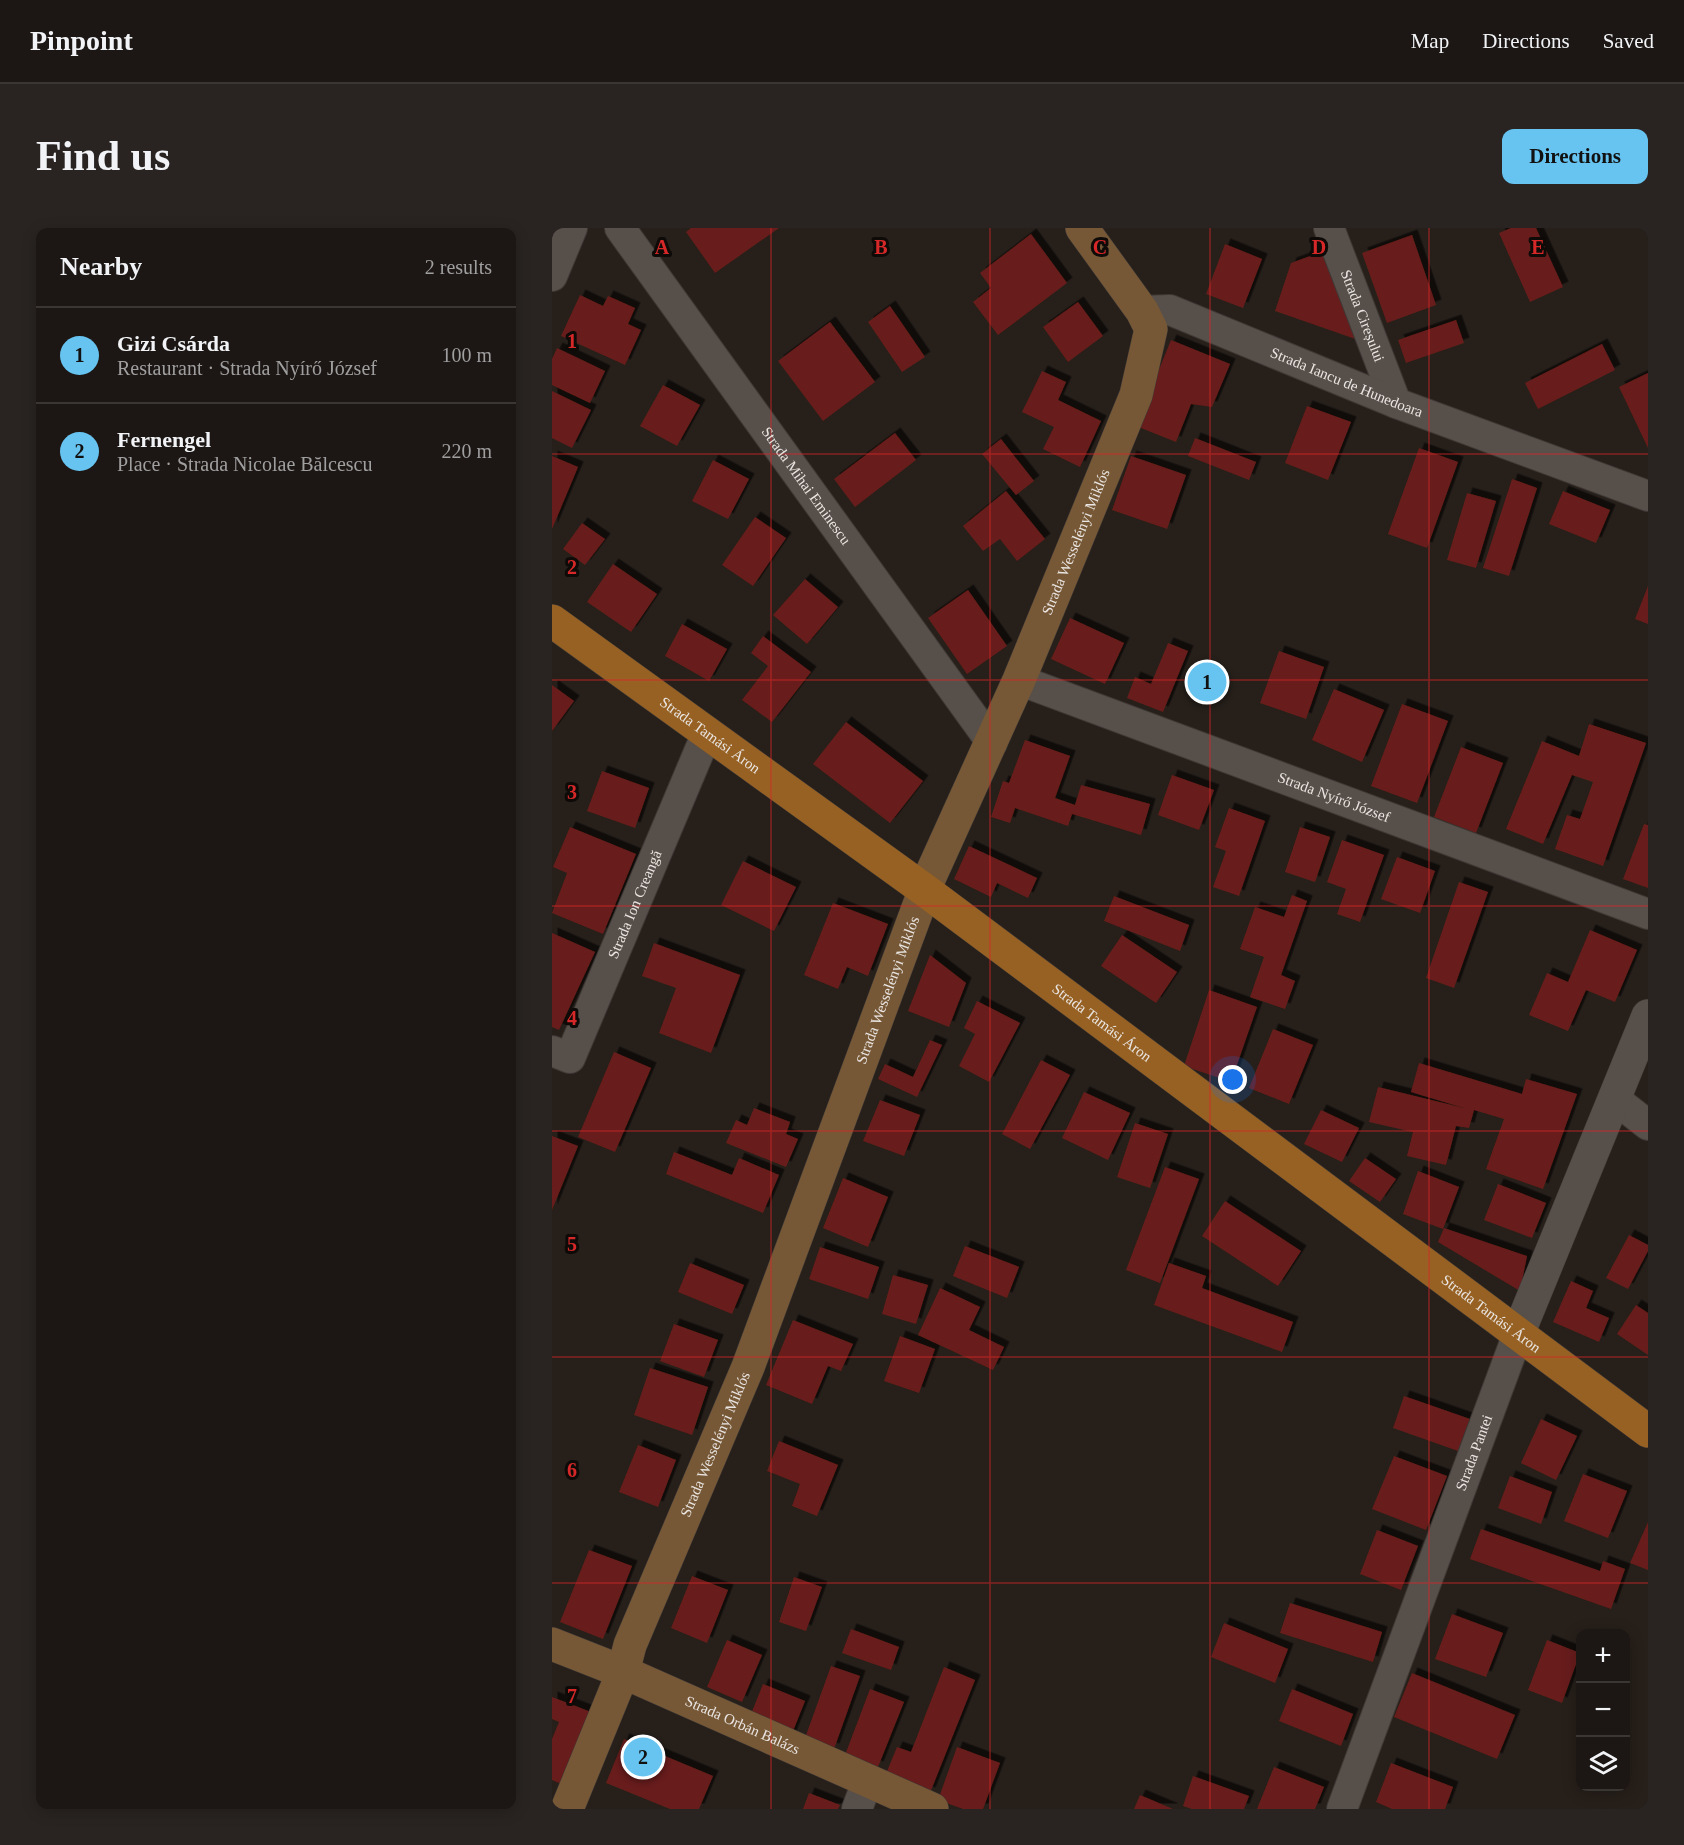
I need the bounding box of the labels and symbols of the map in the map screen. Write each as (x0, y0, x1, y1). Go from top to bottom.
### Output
text: A (655, 236, 670, 258)
text: B (874, 236, 888, 258)
text: C (1093, 236, 1107, 258)
text: D (1312, 236, 1326, 258)
text: E (1531, 236, 1545, 258)
street label: Strada Cireșului (1338, 268, 1387, 364)
text: 1 (567, 330, 577, 352)
street label: Strada Iancu de Hunedoara (1268, 344, 1425, 420)
street label: Strada Mihai Eminescu (758, 424, 854, 548)
street label: Strada Wesselényi Miklós (1039, 467, 1113, 617)
text: 2 (567, 556, 577, 578)
pin: 1 (1188, 660, 1226, 704)
street label: Strada Tamási Áron (657, 694, 764, 777)
street label: Strada Nyírő József (1276, 769, 1392, 825)
text: 3 (567, 781, 577, 803)
street label: Strada Ion Creangă (605, 848, 665, 961)
street label: Strada Wesselényi Miklós (853, 914, 922, 1066)
street label: Strada Tamási Áron (1049, 980, 1155, 1065)
text: 4 (567, 1007, 577, 1029)
your location (1218, 1065, 1247, 1094)
text: 5 (567, 1233, 577, 1255)
street label: Strada Tamási Áron (1438, 1271, 1544, 1356)
street label: Strada Wesselényi Miklós (677, 1369, 753, 1519)
street label: Strada Pantei (1453, 1413, 1495, 1493)
text: 6 (567, 1459, 577, 1481)
text: 7 (567, 1685, 577, 1707)
street label: Strada Orbán Balázs (683, 1693, 802, 1757)
pin: 2 (624, 1734, 662, 1780)

